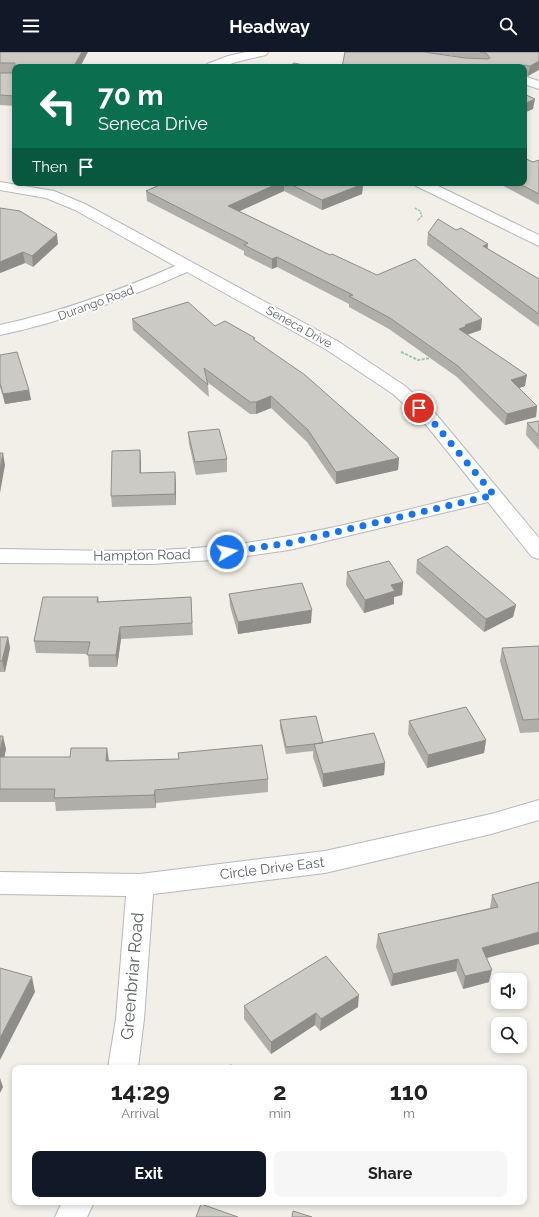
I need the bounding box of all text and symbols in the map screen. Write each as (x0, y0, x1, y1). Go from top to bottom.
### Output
icon: menu (20, 15, 42, 37)
icon: search (497, 15, 519, 37)
text: Headway (229, 16, 310, 37)
text: 70 m (98, 79, 164, 112)
icon: left (32, 80, 84, 132)
text: Seneca Drive (98, 113, 208, 134)
icon: arrive (75, 156, 97, 178)
text: Then (32, 158, 67, 176)
street label: Durango Road (56, 283, 136, 323)
street label: Seneca Drive (264, 303, 334, 351)
pin (402, 391, 436, 425)
icon: arrive (408, 397, 430, 419)
position arrow (206, 531, 248, 573)
street label: Hampton Road (93, 546, 191, 564)
street label: Circle Drive East (219, 854, 325, 882)
street label: Greenbriar Road (116, 911, 148, 1041)
map controls (491, 973, 527, 1053)
button: sound (491, 973, 527, 1009)
button: search (491, 1017, 527, 1053)
text: 14:29 (111, 1077, 170, 1106)
text: 2 (273, 1077, 287, 1106)
text: 110 (390, 1077, 428, 1106)
text: Arrival (121, 1106, 159, 1121)
text: min (269, 1106, 291, 1121)
text: m (403, 1106, 415, 1121)
button: Exit (32, 1151, 266, 1197)
button: Share (274, 1151, 507, 1197)

